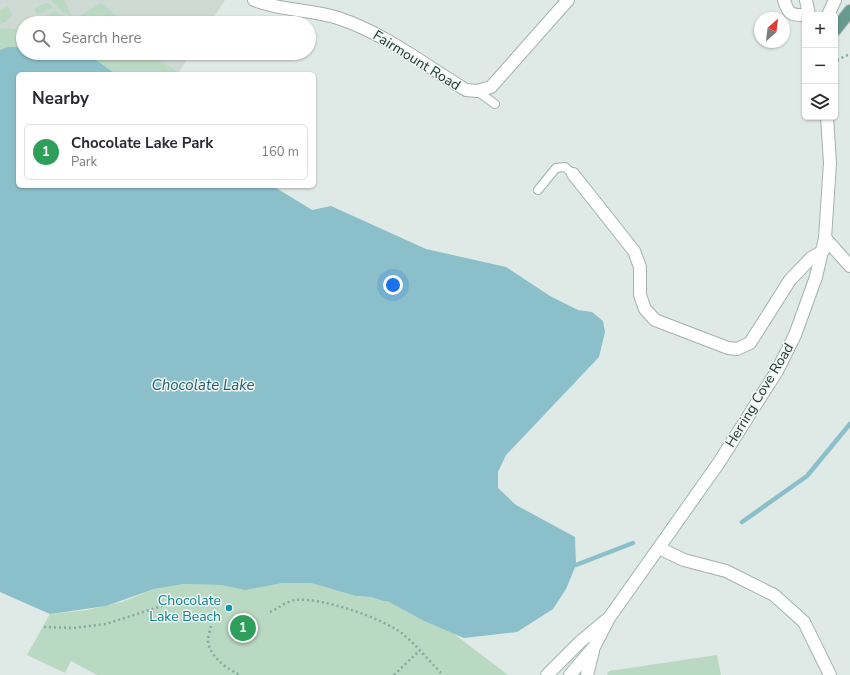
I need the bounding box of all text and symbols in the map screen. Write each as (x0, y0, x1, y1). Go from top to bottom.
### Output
north arrow (754, 12, 790, 48)
map controls (802, 12, 838, 120)
button: + (802, 12, 838, 48)
search box (16, 16, 316, 60)
street label: Fairmount Road (369, 26, 464, 95)
icon: search (30, 27, 52, 49)
text: Search here (62, 28, 142, 48)
button: − (802, 48, 838, 84)
button: layers (802, 84, 838, 120)
text: Nearby (32, 87, 89, 110)
text: Chocolate Lake Park (71, 133, 213, 153)
text: 1 (42, 143, 50, 161)
text: 160 m (261, 143, 299, 161)
text: Park (71, 153, 97, 171)
your location (383, 275, 403, 295)
street label: Herring Cove Road (721, 340, 798, 451)
water label: Chocolate Lake (152, 375, 254, 395)
place label: Chocolate Lake Beach (149, 591, 221, 626)
marker: Chocolate Lake Beach (224, 603, 234, 613)
pin: 1 (230, 613, 256, 643)

